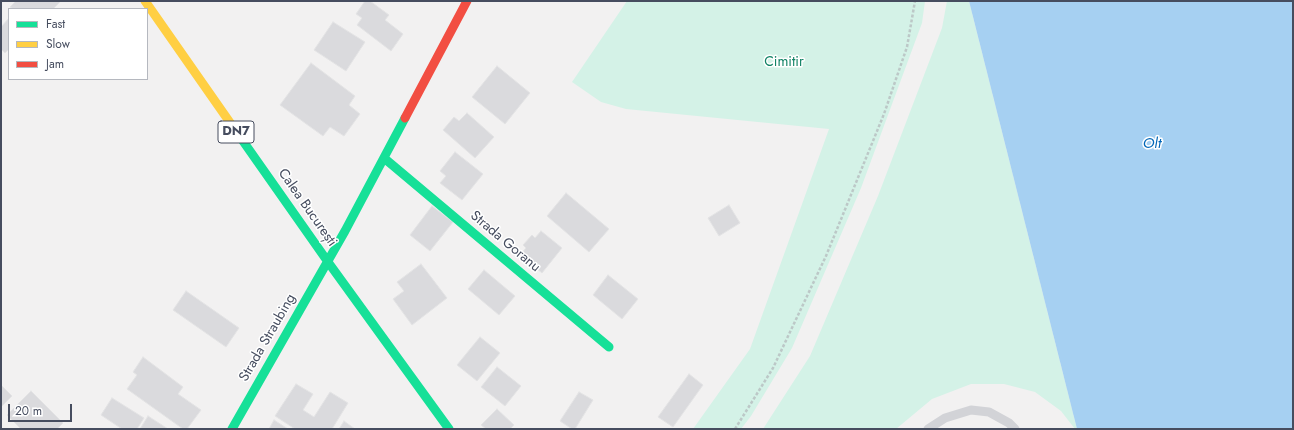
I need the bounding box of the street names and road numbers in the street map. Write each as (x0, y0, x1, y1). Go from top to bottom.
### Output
road number: DN7 (218, 121, 254, 143)
street label: Calea București (274, 166, 340, 250)
street label: Strada Goranu (467, 208, 543, 276)
street label: Strada Straubing (236, 291, 300, 385)

